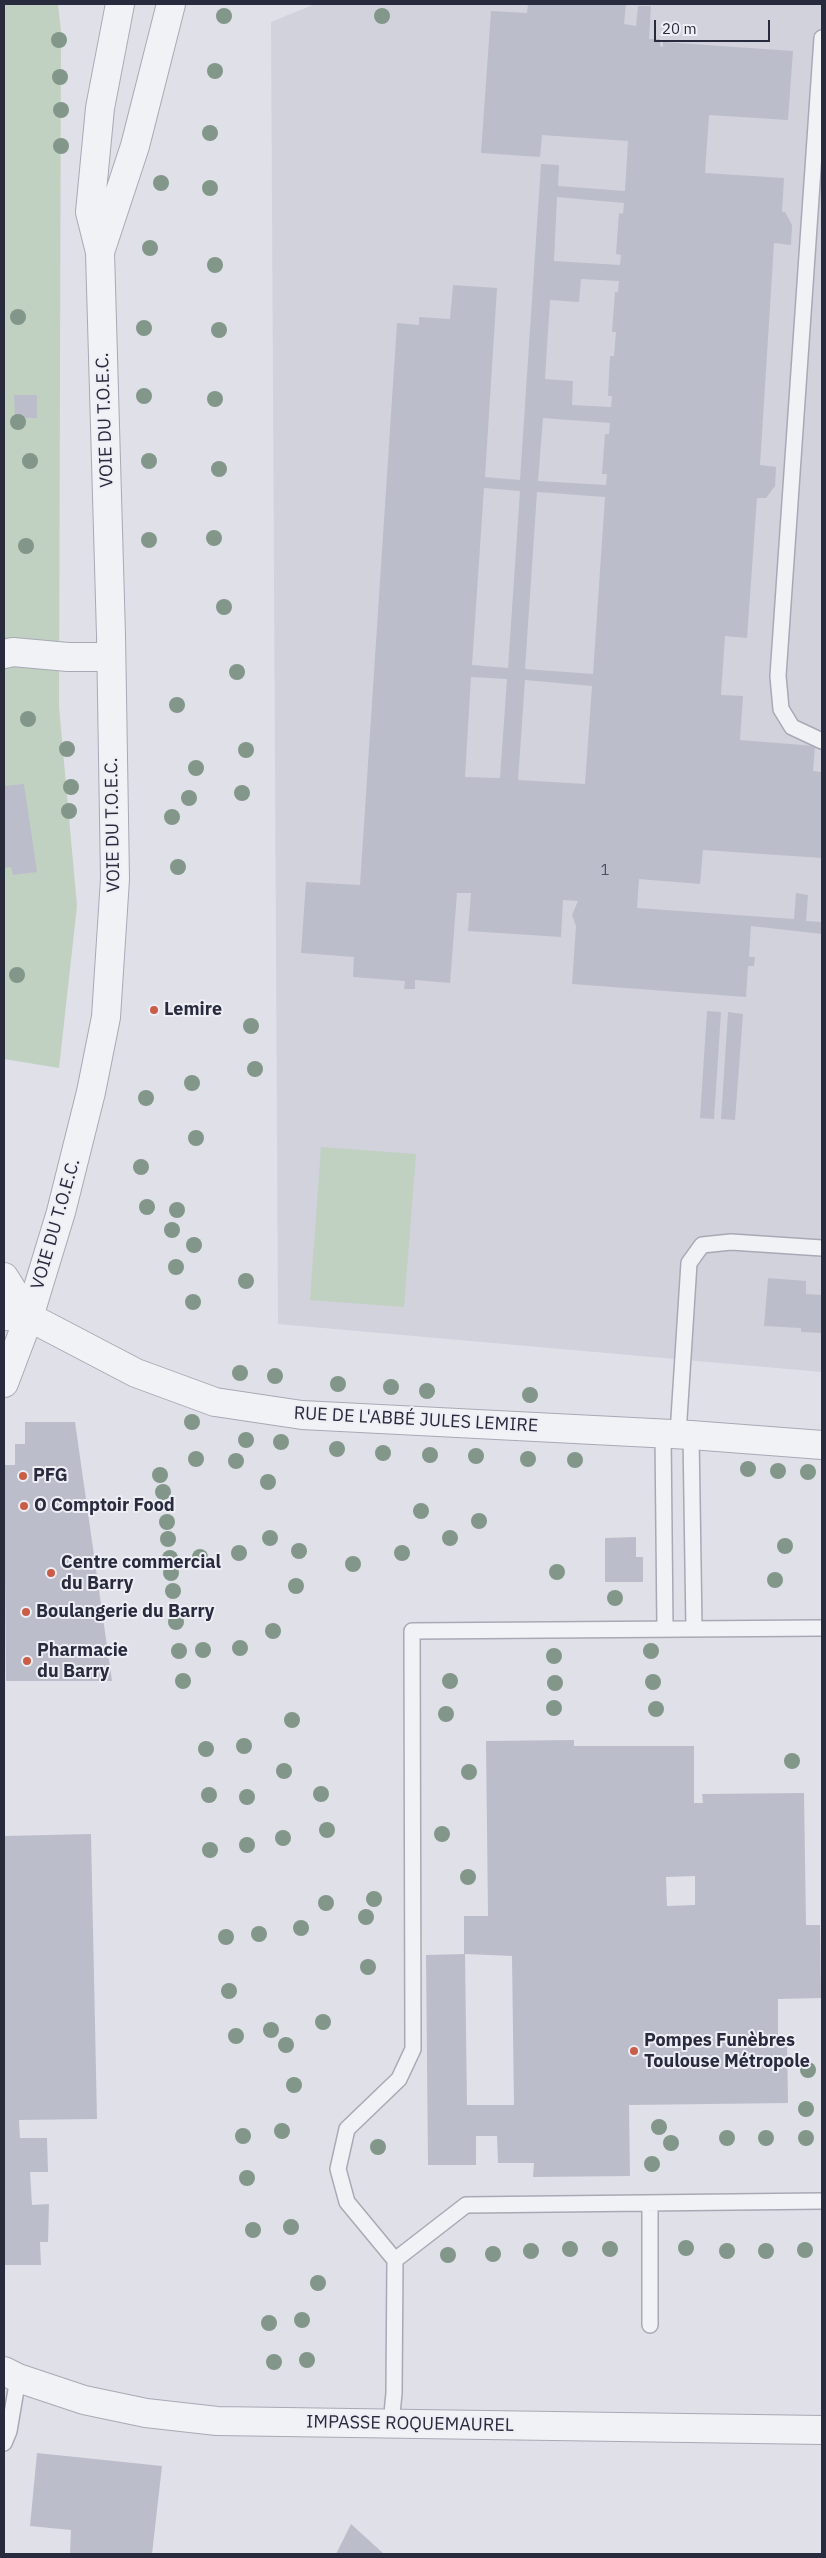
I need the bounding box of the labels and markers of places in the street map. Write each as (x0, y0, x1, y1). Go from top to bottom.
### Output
place label: Lemire (164, 999, 222, 1021)
marker: Lemire (148, 1004, 160, 1016)
place label: PFG (33, 1465, 68, 1487)
marker: PFG (17, 1470, 29, 1482)
place label: O Comptoir Food (34, 1495, 175, 1517)
marker: O Comptoir Food (18, 1500, 30, 1512)
place label: Centre commercial du Barry (61, 1552, 221, 1595)
marker: Centre commercial du Barry (45, 1567, 57, 1579)
place label: Boulangerie du Barry (36, 1601, 214, 1623)
marker: Boulangerie du Barry (20, 1606, 32, 1618)
place label: Pharmacie du Barry (37, 1640, 128, 1682)
marker: Pharmacie du Barry (21, 1655, 33, 1667)
place label: Pompes Funèbres Toulouse Métropole (644, 2030, 810, 2072)
marker: Pompes Funèbres Toulouse Métropole (628, 2045, 640, 2057)

